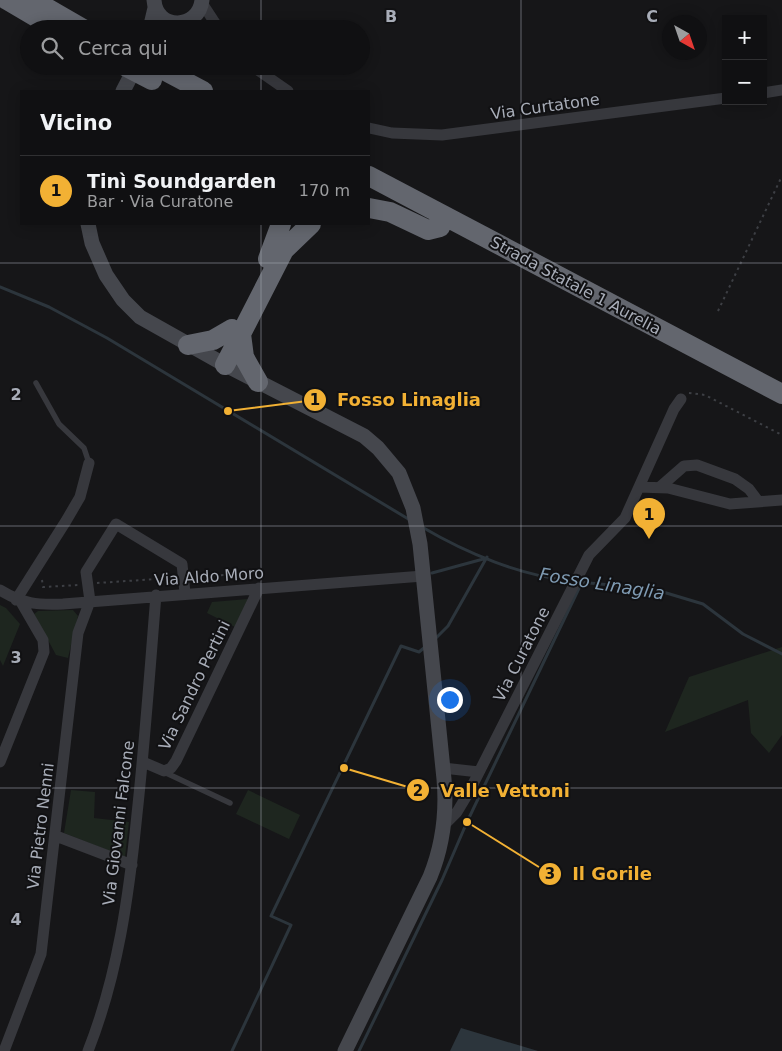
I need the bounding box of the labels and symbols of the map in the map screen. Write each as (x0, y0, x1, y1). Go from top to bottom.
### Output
text: B (385, 7, 397, 26)
text: C (646, 7, 658, 26)
north arrow (662, 15, 707, 60)
street label: Via Curtatone (489, 89, 601, 124)
street label: Strada Statale 1 Aurelia (487, 232, 664, 339)
callout: Fosso Linaglia (302, 384, 491, 417)
text: 2 (10, 385, 22, 404)
text: Fosso Linaglia (337, 389, 481, 410)
text: 1 (310, 391, 320, 409)
pin: 1 (633, 498, 665, 539)
street label: Via Aldo Moro (154, 563, 265, 590)
water label: Fosso Linaglia (538, 563, 666, 604)
street label: Via Curatone (489, 604, 553, 705)
street label: Via Sandro Pertini (155, 617, 234, 753)
text: 3 (10, 648, 22, 667)
your location (437, 687, 463, 713)
street label: Via Giovanni Falcone (99, 739, 138, 907)
street label: Via Pietro Nenni (23, 762, 58, 890)
callout: Valle Vettoni (405, 774, 580, 807)
text: Valle Vettoni (440, 780, 570, 801)
text: 2 (413, 782, 423, 800)
callout: Il Gorile (537, 857, 662, 890)
text: Il Gorile (572, 863, 652, 884)
text: 3 (545, 865, 555, 883)
text: 4 (10, 910, 22, 929)

